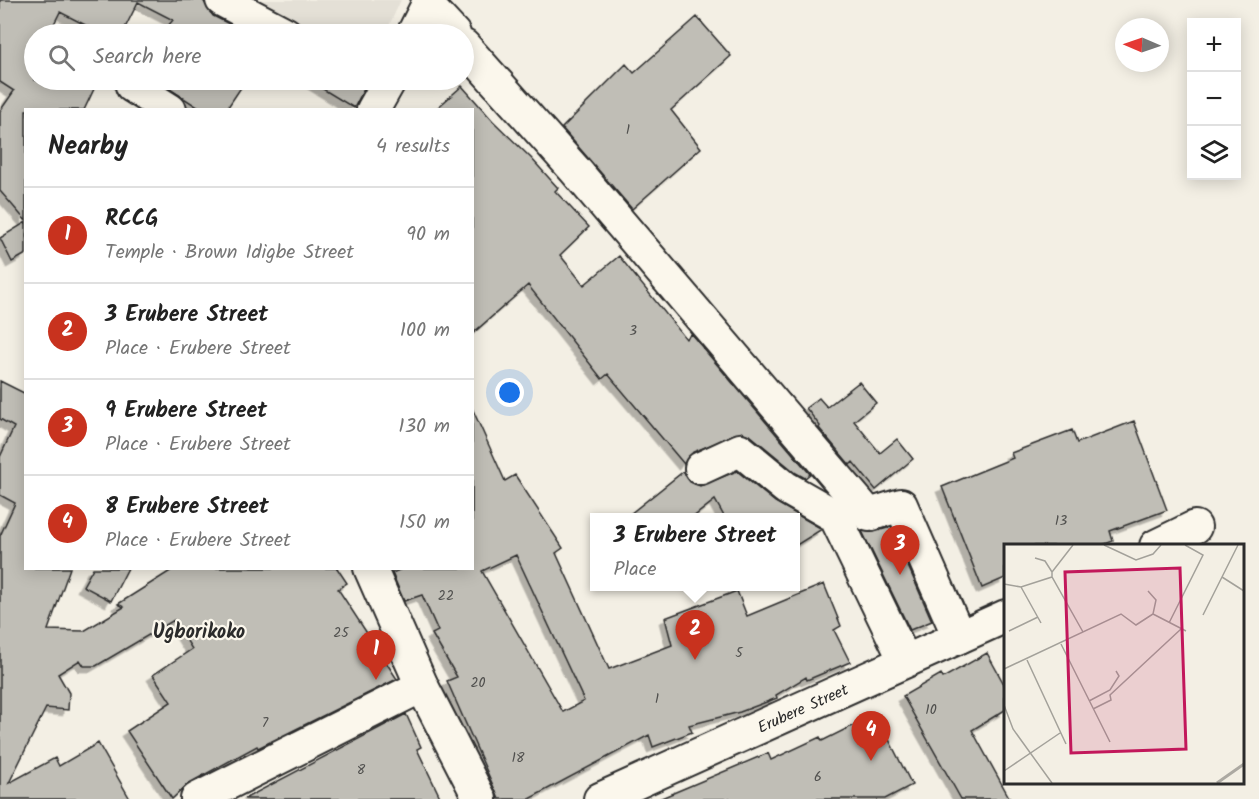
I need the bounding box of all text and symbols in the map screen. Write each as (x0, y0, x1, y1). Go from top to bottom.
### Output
north arrow (1115, 18, 1169, 72)
map controls (1187, 18, 1241, 180)
button: + (1187, 18, 1241, 72)
search box (24, 24, 474, 90)
text: Search here (93, 40, 201, 75)
icon: search (45, 41, 78, 74)
button: − (1187, 72, 1241, 126)
house number: 1 (626, 119, 630, 141)
text: Nearby (48, 126, 128, 168)
button: layers (1187, 126, 1241, 180)
text: 4 results (376, 131, 450, 163)
text: RCCG (105, 202, 159, 237)
text: 1 (64, 219, 71, 251)
text: 90 m (406, 219, 450, 251)
text: Temple · Brown Idigbe Street (105, 237, 354, 269)
text: 3 Erubere Street (105, 298, 268, 333)
text: 2 (62, 315, 73, 347)
text: 100 m (400, 315, 450, 347)
house number: 3 (629, 320, 637, 342)
text: Place · Erubere Street (105, 333, 291, 365)
your location (495, 378, 524, 407)
text: 9 Erubere Street (105, 394, 267, 429)
text: 3 (62, 411, 73, 443)
text: 130 m (398, 411, 450, 443)
text: Place · Erubere Street (105, 429, 291, 461)
text: 8 Erubere Street (105, 490, 269, 525)
text: 4 (62, 507, 73, 539)
text: 150 m (399, 507, 450, 539)
house number: 13 (1055, 510, 1067, 532)
popup (590, 513, 800, 591)
text: 3 Erubere Street (613, 519, 777, 554)
text: Place · Erubere Street (105, 525, 291, 557)
pin: 3 (880, 526, 920, 575)
inset map (1004, 544, 1244, 784)
text: Place (613, 554, 657, 586)
house number: 22 (438, 585, 454, 607)
pin: 2 (676, 610, 714, 660)
district label: Ugborikoko (153, 617, 245, 649)
house number: 25 (333, 622, 350, 644)
pin: 1 (356, 630, 395, 680)
house number: 5 (735, 642, 744, 664)
house number: 20 (470, 672, 486, 694)
street label: Erubere Street (753, 677, 853, 741)
house number: 1 (655, 688, 659, 710)
house number: 10 (925, 699, 937, 721)
house number: 7 (262, 712, 269, 734)
pin: 4 (852, 712, 890, 761)
house number: 18 (512, 747, 525, 769)
house number: 8 (357, 759, 366, 781)
house number: 6 (814, 766, 822, 788)

